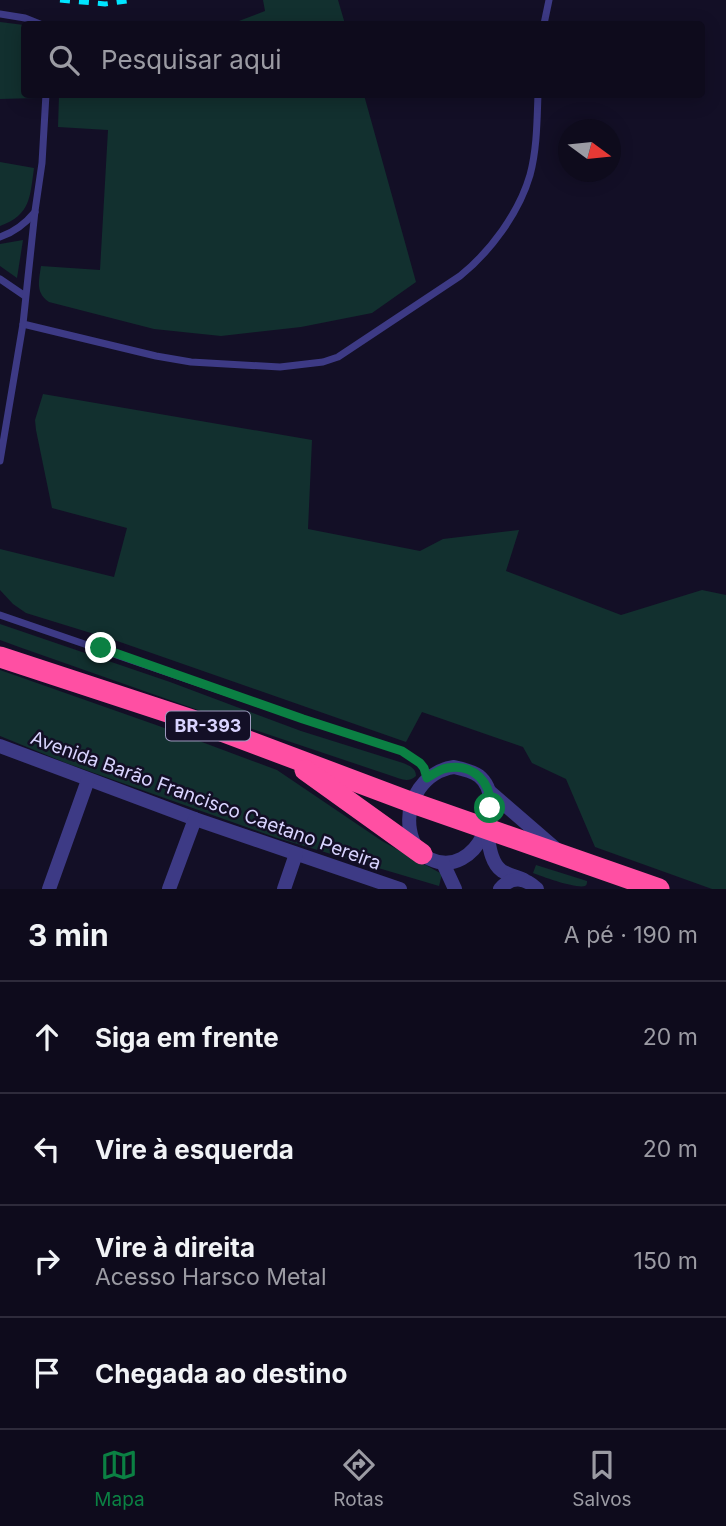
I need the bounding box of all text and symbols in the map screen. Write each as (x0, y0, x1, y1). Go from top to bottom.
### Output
search box (21, 21, 705, 98)
icon: search (45, 41, 83, 79)
text: Pesquisar aqui (101, 44, 282, 75)
north arrow (558, 119, 621, 182)
route end (85, 632, 116, 663)
road number: BR-393 (166, 712, 250, 740)
street label: Avenida Barão Francisco Caetano Pereira (28, 726, 384, 875)
route start (474, 792, 505, 823)
text: 3 min (28, 917, 109, 953)
text: A pé · 190 m (564, 921, 698, 949)
icon: ahead (28, 1018, 66, 1056)
text: Siga em frente (95, 1022, 279, 1053)
text: 20 m (643, 1023, 698, 1051)
icon: left (28, 1130, 66, 1168)
text: Vire à esquerda (95, 1134, 294, 1165)
text: 20 m (643, 1135, 698, 1163)
text: Vire à direita (95, 1232, 255, 1263)
icon: right (28, 1242, 66, 1280)
text: 150 m (634, 1247, 698, 1275)
text: Acesso Harsco Metal (95, 1263, 326, 1291)
icon: arrive (28, 1354, 66, 1392)
text: Chegada ao destino (95, 1358, 347, 1389)
tab: Mapa (94, 1446, 145, 1511)
tab: Rotas (333, 1446, 384, 1511)
tab: Salvos (572, 1446, 632, 1511)

